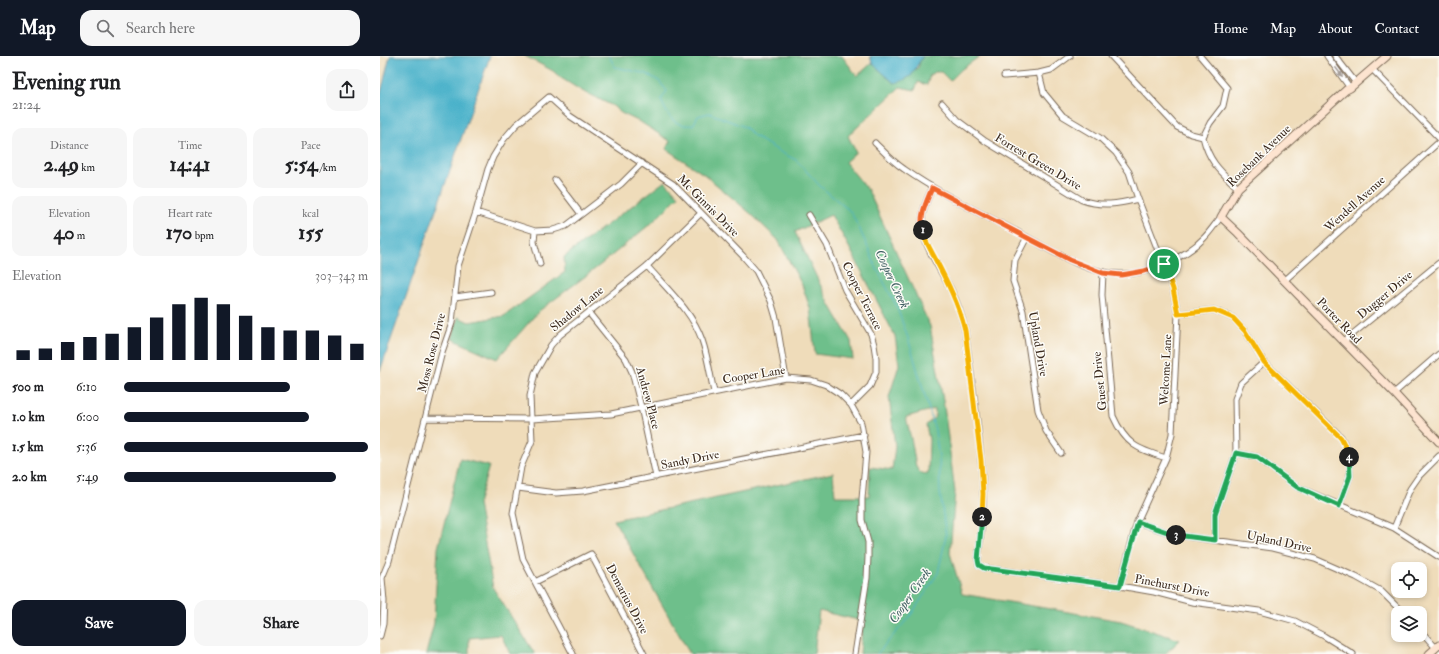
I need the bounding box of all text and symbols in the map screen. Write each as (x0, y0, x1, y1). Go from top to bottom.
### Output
search box (80, 10, 360, 46)
text: Map (20, 16, 56, 40)
icon: search (94, 17, 116, 39)
text: Search here (126, 19, 195, 38)
text: Home (1213, 20, 1248, 37)
text: Map (1270, 20, 1296, 37)
text: About (1318, 20, 1352, 37)
text: Contact (1374, 20, 1419, 37)
one-way arrow (1334, 67, 1342, 77)
text: Evening run (12, 68, 121, 96)
button: share (326, 69, 368, 111)
text: 21:24 (12, 97, 40, 113)
street label: Rosebank Avenue (1224, 122, 1294, 190)
street label: Forrest Green Drive (992, 130, 1084, 194)
text: Distance (50, 139, 89, 152)
text: Time (178, 139, 202, 152)
text: Pace (301, 139, 321, 152)
text: 2.49 (44, 152, 79, 177)
text: 14:41 (170, 152, 210, 177)
text: 5:54 (285, 152, 318, 177)
text: km (79, 161, 95, 174)
text: /km (318, 161, 337, 174)
street label: Mc Ginnis Drive (674, 172, 742, 240)
street label: Wendell Avenue (1321, 173, 1388, 236)
text: Elevation (48, 207, 90, 220)
text: Heart rate (168, 207, 212, 220)
text: kcal (302, 207, 319, 220)
text: 40 (53, 220, 74, 245)
text: 170 (166, 220, 192, 245)
text: 155 (298, 220, 323, 245)
pin: 1 (913, 220, 933, 240)
text: 1 (921, 223, 925, 236)
text: m (74, 229, 85, 242)
text: bpm (192, 229, 214, 242)
water label: Cooper Creek (871, 247, 913, 311)
pin (1147, 247, 1181, 281)
icon: arrive (1153, 253, 1175, 275)
street label: Cooper Terrace (838, 259, 886, 333)
text: Elevation (12, 268, 62, 284)
text: 303–343 m (315, 268, 368, 284)
street label: Dugger Drive (1354, 268, 1416, 322)
street label: Shadow Lane (547, 283, 607, 335)
street label: Porter Road (1313, 295, 1365, 347)
street label: Upland Drive (1025, 310, 1051, 378)
street label: Moss Rose Drive (415, 312, 449, 394)
street label: Welcome Lane (1157, 334, 1175, 407)
street label: Guest Drive (1089, 351, 1111, 411)
street label: Cooper Lane (722, 363, 786, 387)
street label: Andrew Place (632, 364, 664, 431)
text: 500 m (12, 379, 44, 395)
text: 6:10 (76, 379, 97, 395)
text: 1.0 km (12, 409, 45, 425)
text: 6:00 (76, 409, 99, 425)
text: 1.5 km (12, 439, 44, 455)
text: 5:36 (76, 439, 96, 455)
street label: Sandy Drive (660, 447, 720, 473)
pin: 4 (1339, 447, 1359, 467)
text: 4 (1346, 450, 1352, 463)
text: 2.0 km (12, 469, 47, 485)
text: 5:49 (76, 469, 99, 485)
pin: 2 (972, 507, 992, 527)
text: 2 (979, 510, 985, 523)
pin: 3 (1166, 525, 1186, 545)
text: 3 (1174, 528, 1178, 541)
street label: Upland Drive (1245, 528, 1313, 556)
street label: Demarius Drive (602, 561, 652, 637)
map controls (1391, 562, 1427, 642)
button: locate (1391, 562, 1427, 598)
water label: Cooper Creek (885, 566, 935, 626)
street label: Pinehurst Drive (1133, 571, 1211, 601)
button: Save (12, 600, 186, 646)
button: Share (194, 600, 368, 646)
button: layers (1391, 606, 1427, 642)

